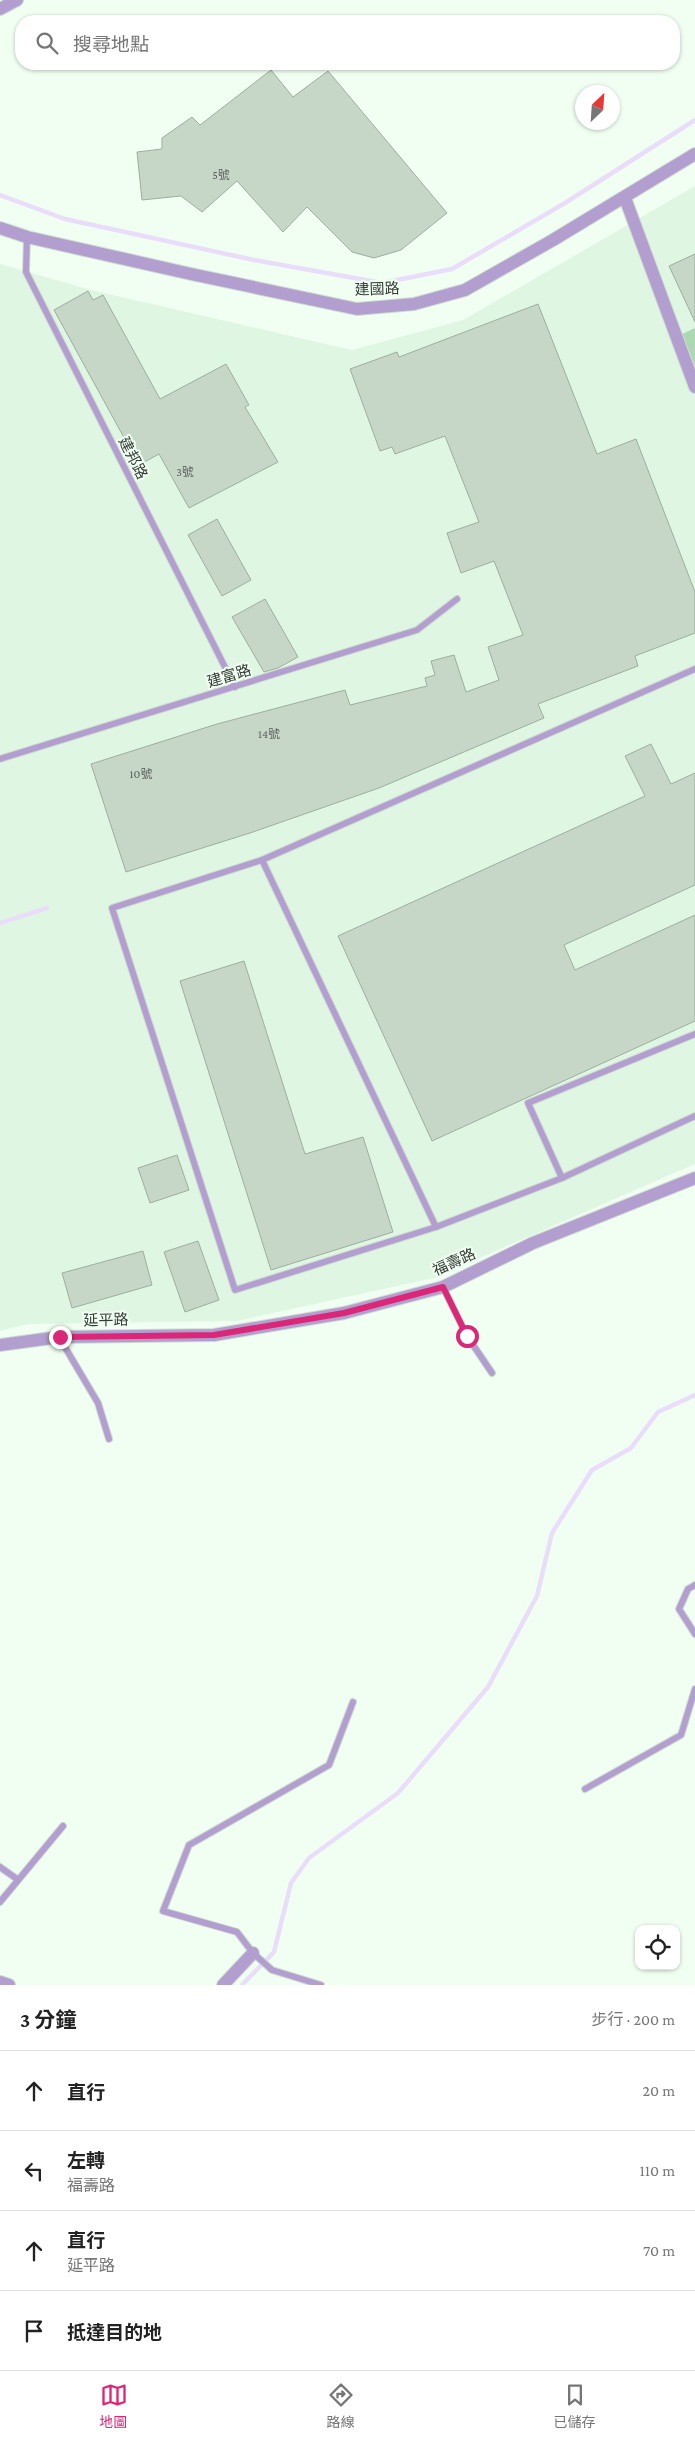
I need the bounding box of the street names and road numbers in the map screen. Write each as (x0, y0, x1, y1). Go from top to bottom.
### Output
street label: 建國路 (354, 280, 400, 298)
street label: 建邦路 (116, 434, 150, 482)
street label: 建富路 (205, 662, 253, 690)
street label: 福壽路 (430, 1246, 478, 1278)
street label: 延平路 (83, 1312, 129, 1328)

